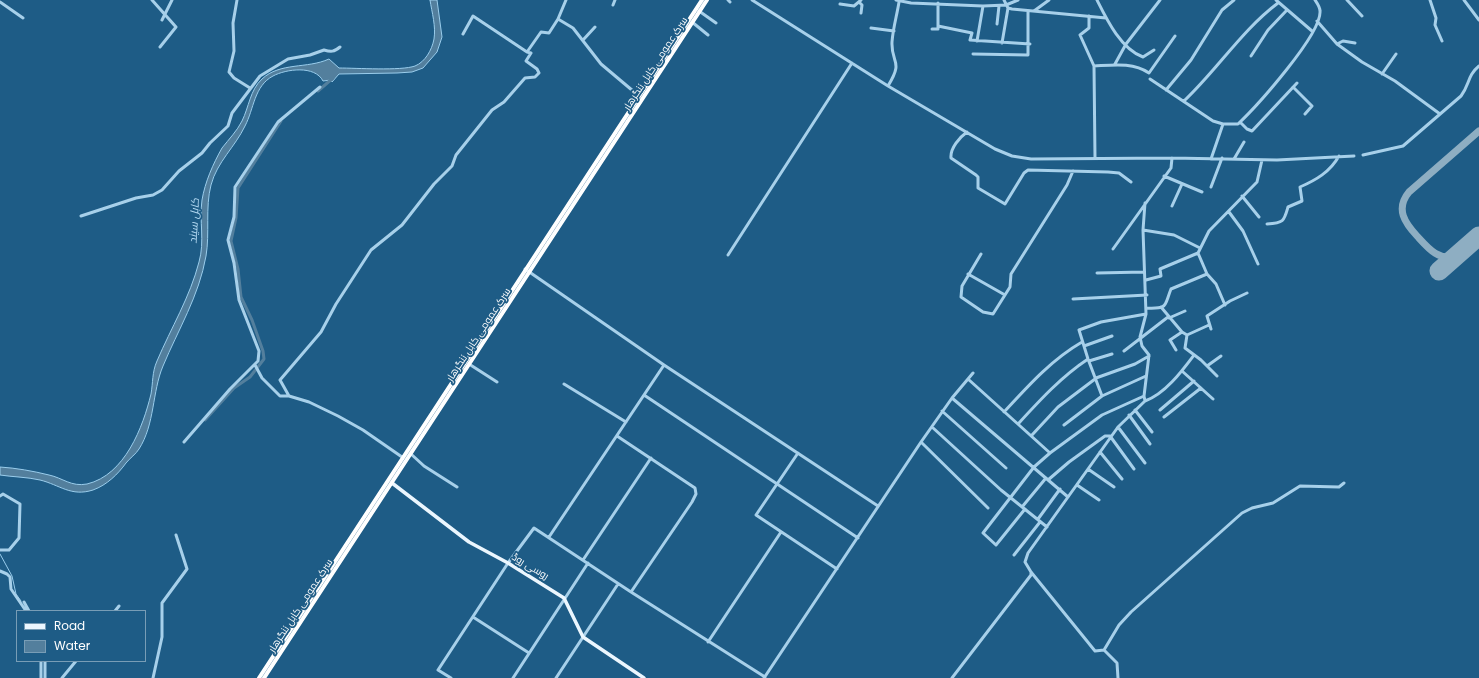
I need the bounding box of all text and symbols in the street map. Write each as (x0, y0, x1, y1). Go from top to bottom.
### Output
street label: سرک عمومی کابل ننگرهار (621, 15, 691, 113)
water label: کابل سيند (187, 198, 203, 244)
street label: سرک عمومی کابل ننگرهار (444, 286, 514, 384)
street label: روسی روڈ (509, 551, 551, 583)
street label: سرک عمومی کابل ننگرهار (266, 557, 336, 655)
legend (16, 610, 146, 662)
text: Road (54, 617, 85, 634)
text: Water (54, 637, 90, 654)

